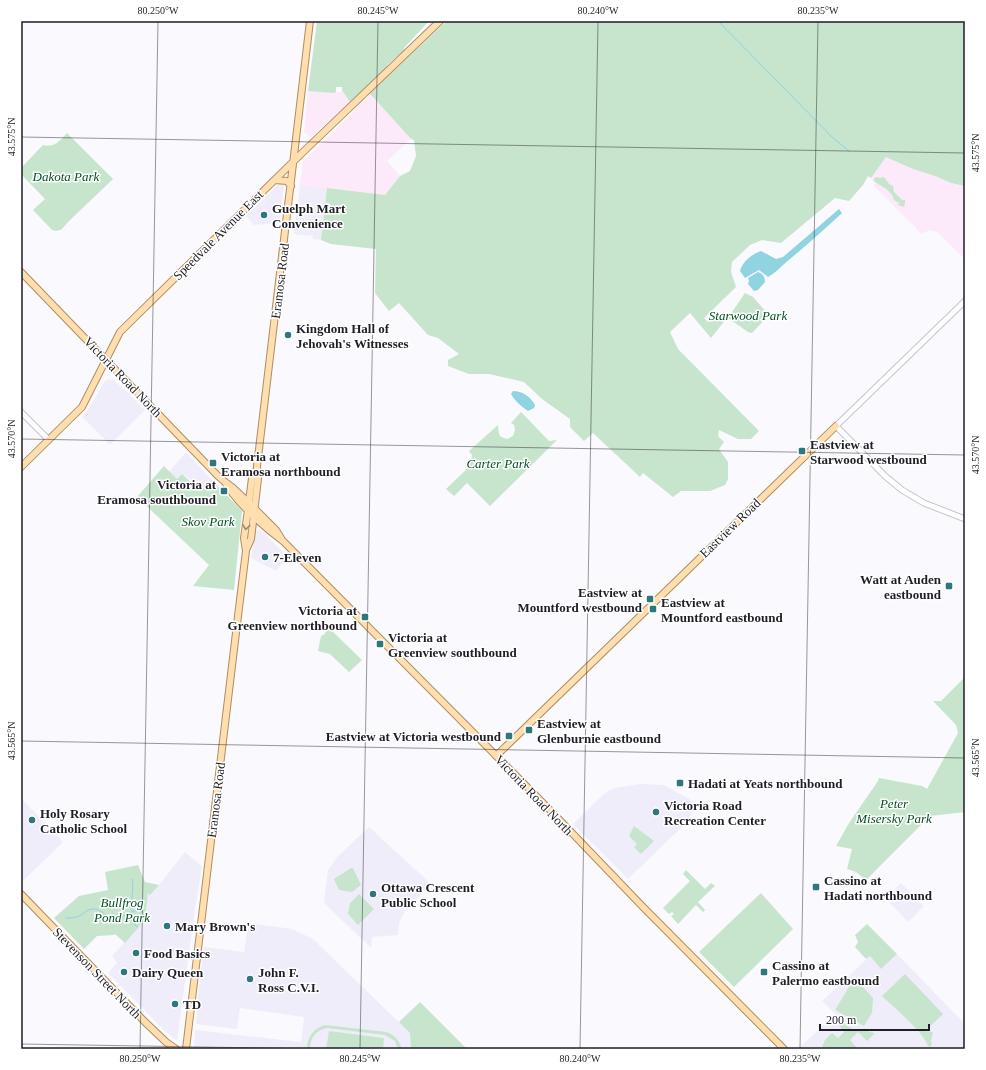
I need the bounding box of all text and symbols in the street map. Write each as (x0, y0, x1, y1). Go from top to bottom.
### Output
text: 80.250°W (138, 5, 179, 16)
text: 80.245°W (358, 5, 399, 16)
text: 80.240°W (578, 5, 619, 16)
text: 80.235°W (798, 5, 839, 16)
text: 43.575°N (6, 118, 17, 156)
text: 43.575°N (970, 134, 981, 172)
park label: Dakota Park (32, 169, 100, 184)
street label: Speedvale Avenue East (170, 187, 266, 283)
place label: Guelph Mart Convenience (272, 201, 346, 231)
marker: Guelph Mart Convenience (259, 210, 269, 220)
street label: Eramosa Road (268, 242, 292, 320)
park label: Starwood Park (709, 308, 787, 323)
place label: Kingdom Hall of Jehovah's Witnesses (296, 321, 409, 351)
marker: Kingdom Hall of Jehovah's Witnesses (283, 330, 293, 340)
street label: Victoria Road North (81, 334, 166, 421)
text: 43.570°N (6, 420, 17, 458)
text: 43.570°N (970, 436, 981, 474)
place label: Eastview at Starwood westbound (810, 437, 927, 467)
marker: Eastview at Starwood westbound (797, 446, 807, 456)
place label: Victoria at Eramosa northbound (221, 449, 341, 479)
park label: Carter Park (466, 456, 530, 471)
marker: Victoria at Eramosa northbound (208, 458, 218, 468)
place label: Victoria at Eramosa southbound (97, 477, 217, 507)
marker: Victoria at Eramosa southbound (219, 486, 229, 496)
street label: Eastview Road (697, 495, 764, 561)
park label: Skov Park (181, 514, 235, 529)
one-way arrow (242, 524, 251, 530)
place label: 7-Eleven (273, 550, 322, 565)
marker: 7-Eleven (260, 552, 270, 562)
place label: Watt at Auden eastbound (860, 572, 942, 602)
marker: Watt at Auden eastbound (944, 581, 954, 591)
place label: Eastview at Mountford westbound (517, 585, 643, 615)
marker: Eastview at Mountford westbound (645, 594, 655, 604)
place label: Eastview at Mountford eastbound (661, 595, 783, 625)
place label: Victoria at Greenview northbound (228, 603, 358, 633)
marker: Eastview at Mountford eastbound (648, 604, 658, 614)
marker: Victoria at Greenview northbound (360, 612, 370, 622)
place label: Victoria at Greenview southbound (388, 630, 517, 660)
marker: Victoria at Greenview southbound (375, 639, 385, 649)
place label: Eastview at Glenburnie eastbound (537, 716, 662, 746)
text: 43.565°N (6, 722, 17, 760)
marker: Eastview at Glenburnie eastbound (524, 725, 534, 735)
place label: Eastview at Victoria westbound (326, 729, 502, 744)
marker: Eastview at Victoria westbound (504, 731, 514, 741)
text: 43.565°N (970, 739, 981, 777)
street label: Victoria Road North (492, 752, 577, 839)
street label: Eramosa Road (204, 761, 228, 839)
place label: Hadati at Yeats northbound (688, 776, 843, 791)
marker: Hadati at Yeats northbound (675, 778, 685, 788)
park label: Peter Misersky Park (855, 796, 932, 826)
place label: Victoria Road Recreation Center (664, 798, 766, 828)
place label: Holy Rosary Catholic School (40, 806, 127, 836)
marker: Victoria Road Recreation Center (651, 807, 661, 817)
marker: Holy Rosary Catholic School (27, 815, 37, 825)
place label: Cassino at Hadati northbound (824, 873, 933, 903)
place label: Ottawa Crescent Public School (381, 880, 475, 910)
marker: Cassino at Hadati northbound (811, 882, 821, 892)
marker: Ottawa Crescent Public School (368, 889, 378, 899)
park label: Bullfrog Pond Park (93, 895, 150, 925)
place label: Mary Brown's (175, 919, 255, 934)
marker: Mary Brown's (162, 921, 172, 931)
street label: Stevenson Street North (50, 924, 145, 1022)
place label: Food Basics (144, 946, 210, 961)
marker: Food Basics (131, 948, 141, 958)
place label: Cassino at Palermo eastbound (772, 958, 880, 988)
place label: Dairy Queen (132, 965, 204, 980)
place label: John F. Ross C.V.I. (258, 965, 319, 995)
marker: Dairy Queen (119, 967, 129, 977)
marker: Cassino at Palermo eastbound (759, 967, 769, 977)
marker: John F. Ross C.V.I. (245, 974, 255, 984)
place label: TD (183, 997, 201, 1012)
marker: TD (170, 999, 180, 1009)
scale bar (820, 1006, 929, 1032)
text: 200 m (826, 1013, 857, 1027)
text: 80.250°W (120, 1053, 161, 1064)
text: 80.245°W (340, 1053, 381, 1064)
text: 80.240°W (560, 1053, 601, 1064)
text: 80.235°W (780, 1053, 821, 1064)

